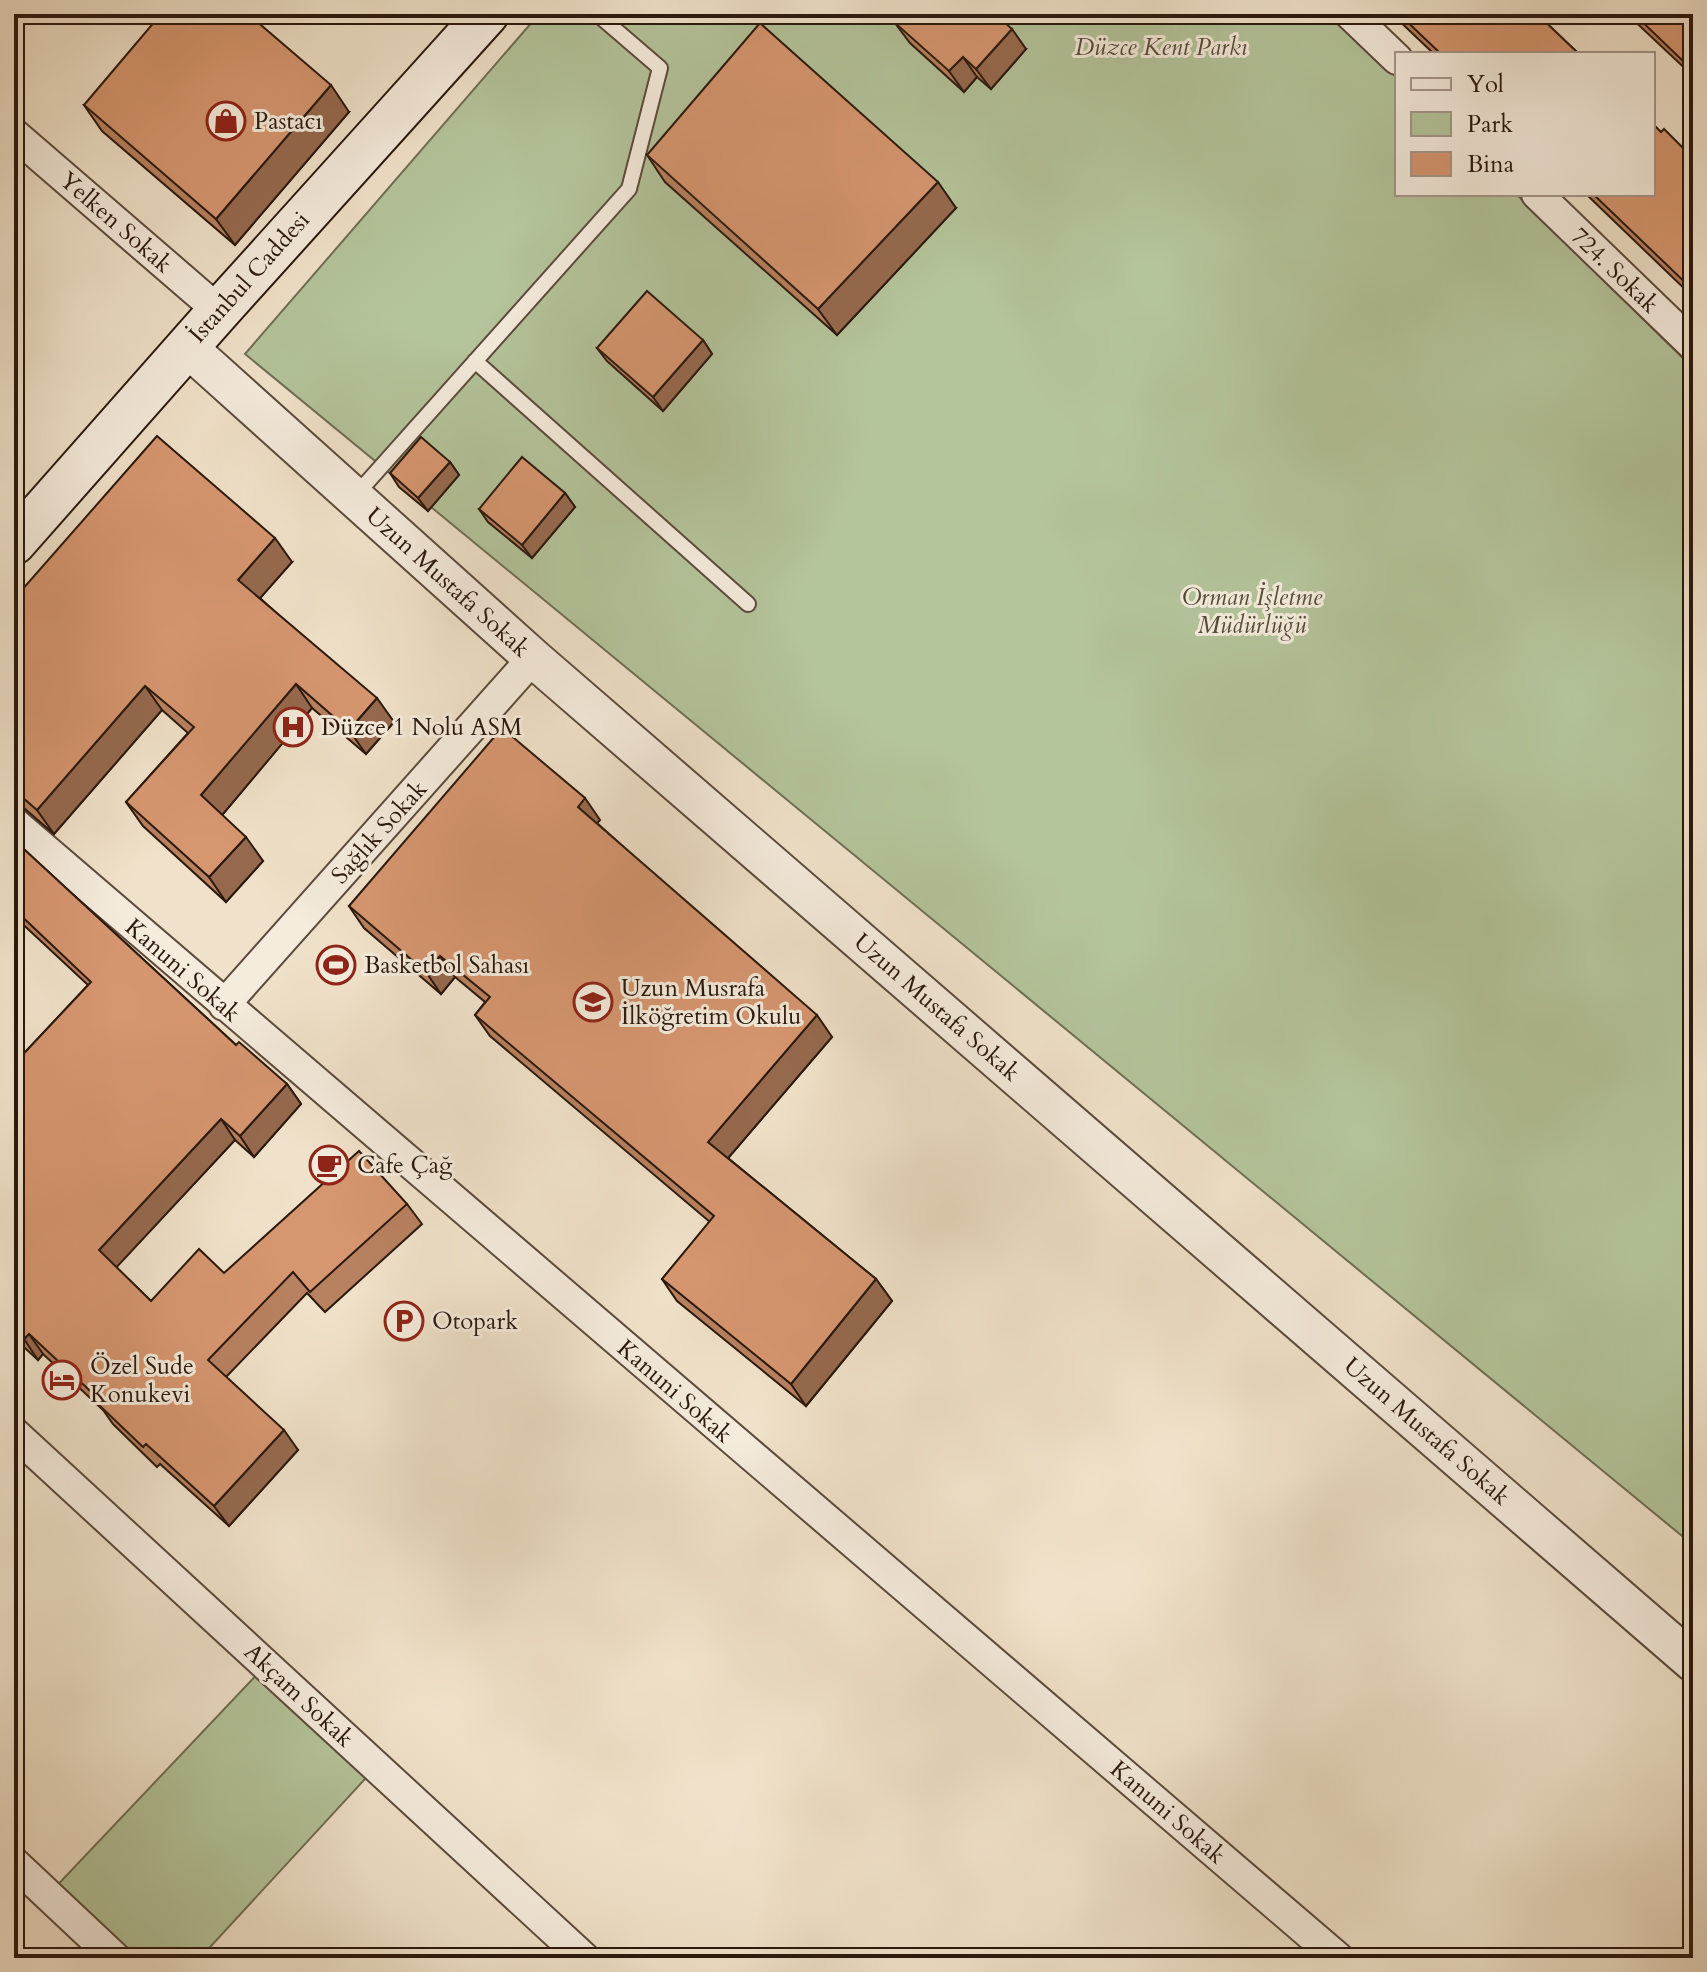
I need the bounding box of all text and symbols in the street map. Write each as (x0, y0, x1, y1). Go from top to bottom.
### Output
park label: Düzce Kent Parkı (1075, 31, 1248, 64)
legend (1395, 52, 1655, 196)
text: Yol (1467, 68, 1504, 101)
shop icon: Pastacı (205, 100, 247, 142)
place label: Pastacı (254, 105, 322, 138)
text: Park (1467, 108, 1513, 141)
text: Bina (1467, 148, 1515, 181)
street label: Yelken Sokak (52, 164, 179, 281)
street label: İstanbul Caddesi (181, 204, 317, 350)
street label: 724. Sokak (1563, 220, 1666, 321)
street label: Uzun Mustafa Sokak (358, 500, 537, 665)
park label: Orman İşletme Müdürlüğü (1182, 581, 1323, 642)
hospital icon: Düzce 1 Nolu ASM (272, 706, 314, 748)
place label: Düzce 1 Nolu ASM (321, 711, 523, 744)
street label: Sağlık Sokak (324, 773, 435, 891)
street label: Kanuni Sokak (118, 911, 248, 1030)
street label: Uzun Mustafa Sokak (846, 926, 1027, 1089)
sports icon: Basketbol Sahası (315, 944, 357, 986)
place label: Basketbol Sahası (364, 949, 529, 982)
place label: Uzun Musrafa İlköğretim Okulu (621, 972, 801, 1033)
school or university icon: Uzun Musrafa İlköğretim Okulu (572, 981, 614, 1023)
cafe icon: Cafe Çağ (308, 1144, 350, 1186)
place label: Cafe Çağ (357, 1149, 453, 1182)
parking icon: Otopark (383, 1300, 425, 1342)
place label: Otopark (432, 1305, 518, 1338)
street label: Kanuni Sokak (610, 1332, 740, 1451)
place label: Özel Sude Konukevi (90, 1350, 194, 1411)
street label: Uzun Mustafa Sokak (1336, 1350, 1517, 1513)
hotel icon: Özel Sude Konukevi (41, 1359, 83, 1401)
street label: Akçam Sokak (237, 1636, 361, 1755)
street label: Kanuni Sokak (1103, 1753, 1233, 1872)

